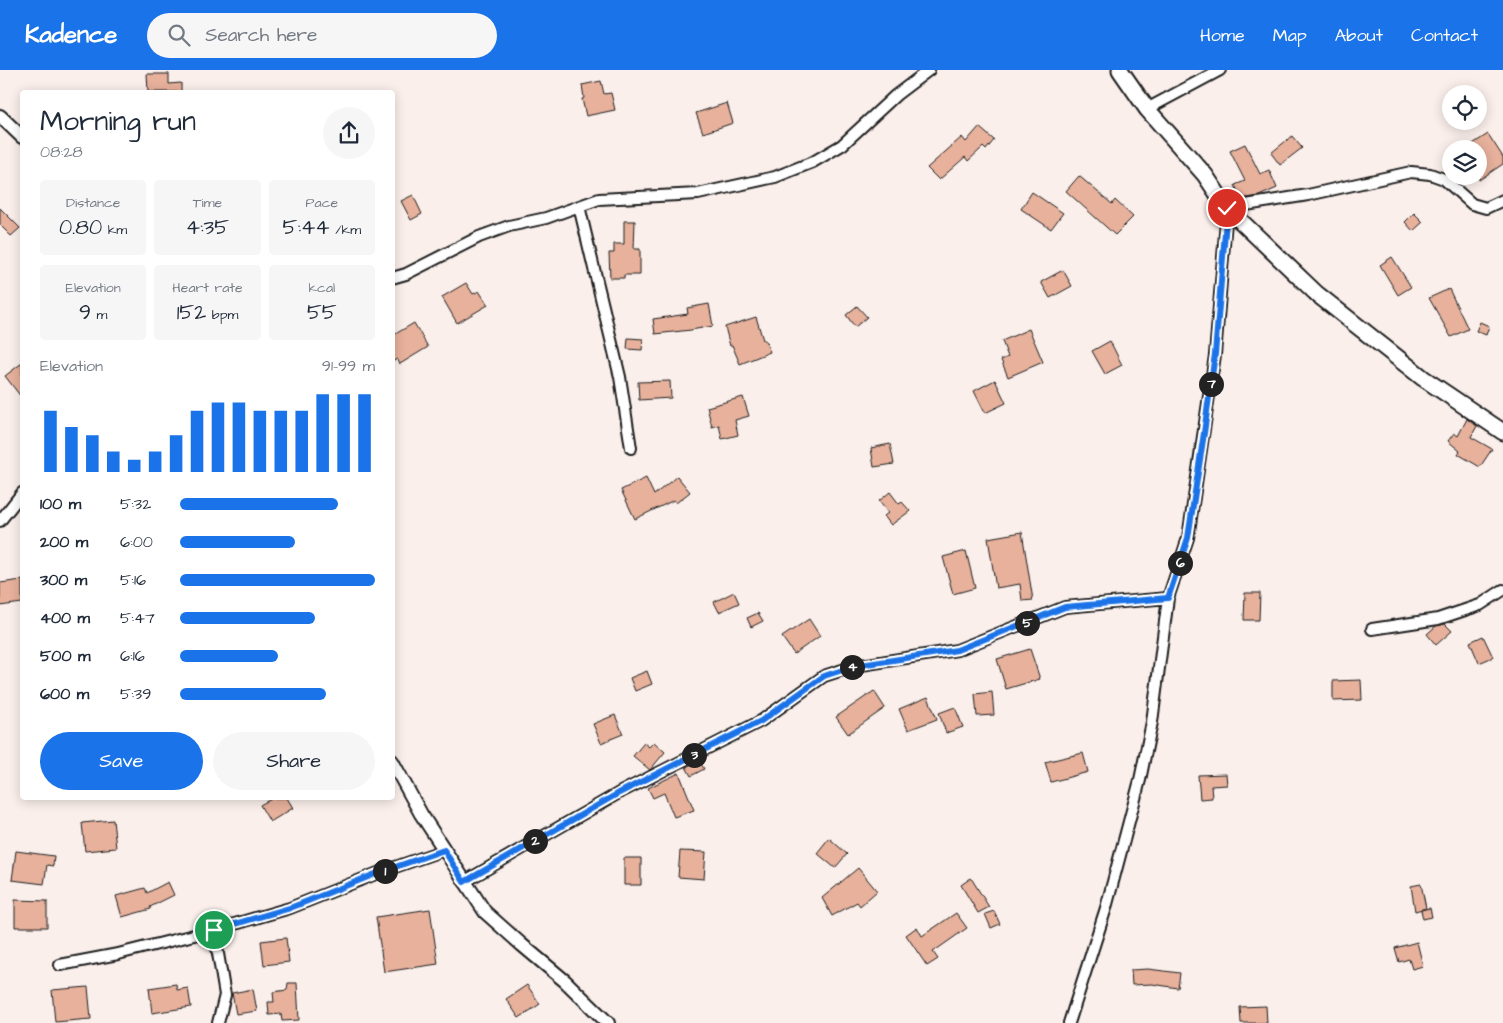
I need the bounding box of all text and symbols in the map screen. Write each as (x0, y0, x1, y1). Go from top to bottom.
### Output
search box (147, 13, 497, 58)
text: Kadence (25, 18, 117, 52)
icon: search (165, 21, 193, 49)
text: Search here (205, 22, 317, 49)
text: Home (1200, 23, 1245, 48)
text: Map (1273, 23, 1307, 48)
text: About (1335, 23, 1383, 48)
text: Contact (1411, 23, 1478, 48)
map controls (1442, 85, 1487, 185)
button: locate (1442, 85, 1487, 130)
text: Morning run (40, 102, 196, 141)
button: share (323, 107, 375, 159)
button: layers (1442, 140, 1487, 185)
text: 08:28 (40, 141, 83, 163)
pin (1206, 187, 1248, 229)
text: Distance (66, 193, 120, 213)
text: Time (193, 193, 222, 213)
text: Pace (306, 193, 338, 213)
icon: check (1213, 194, 1241, 222)
text: 0.80 (59, 213, 102, 242)
text: 4:35 (186, 213, 229, 242)
text: 5:44 (283, 213, 330, 242)
text: km (102, 220, 127, 240)
text: /km (330, 220, 361, 240)
text: Elevation (66, 278, 121, 298)
text: Heart rate (172, 278, 243, 298)
text: kcal (308, 278, 335, 298)
text: 9 (79, 298, 91, 327)
text: 152 (177, 298, 206, 327)
text: 55 (307, 298, 337, 327)
text: m (91, 305, 107, 325)
text: bpm (206, 305, 238, 325)
text: Elevation (40, 355, 103, 377)
text: 91–99 m (322, 355, 375, 377)
pin: 7 (1198, 372, 1224, 396)
text: 7 (1207, 374, 1216, 394)
text: 100 m (40, 493, 81, 515)
text: 5:32 (120, 493, 151, 515)
text: 200 m (40, 531, 88, 553)
text: 6:00 (120, 531, 153, 553)
pin: 6 (1168, 550, 1192, 576)
text: 6 (1176, 553, 1185, 573)
text: 300 m (40, 569, 87, 591)
text: 5:16 (120, 569, 146, 591)
text: 400 m (40, 607, 90, 629)
text: 5:47 (120, 607, 155, 629)
pin: 5 (1014, 610, 1040, 636)
text: 5 (1023, 613, 1032, 633)
text: 500 m (40, 645, 90, 667)
text: 6:16 (120, 645, 145, 667)
pin: 4 (840, 654, 864, 680)
text: 4 (848, 657, 857, 677)
text: 600 m (40, 683, 89, 705)
text: 5:39 (120, 683, 151, 705)
button: Save (40, 732, 203, 790)
button: Share (213, 732, 375, 790)
pin: 3 (682, 742, 706, 768)
text: 3 (691, 745, 698, 765)
pin: 2 (522, 828, 548, 854)
text: 2 (531, 831, 540, 851)
pin: 1 (372, 858, 398, 884)
text: 1 (385, 861, 386, 881)
pin (193, 909, 235, 951)
icon: arrive (200, 916, 228, 944)

